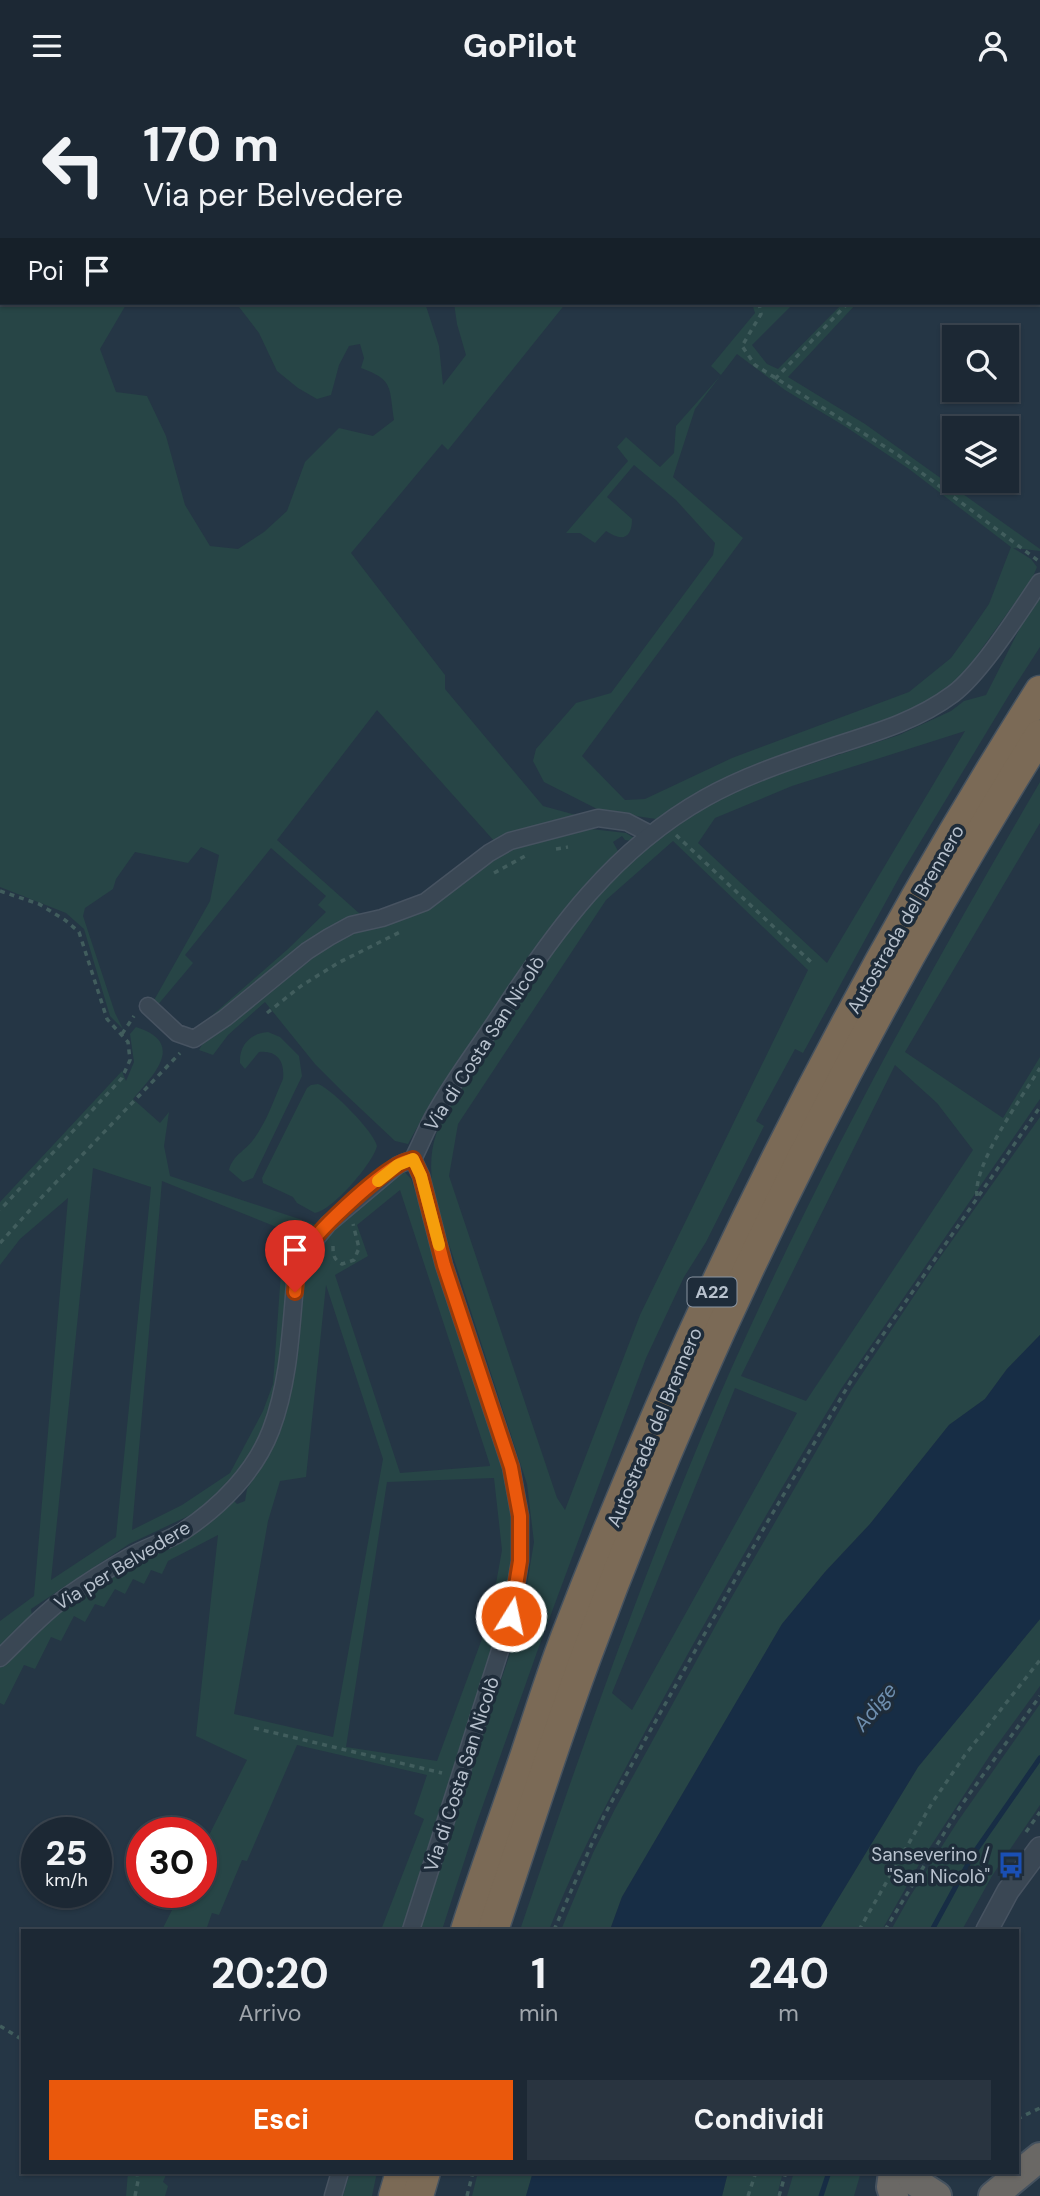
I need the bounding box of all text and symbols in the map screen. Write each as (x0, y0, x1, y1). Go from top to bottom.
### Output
text: GoPilot (463, 25, 577, 67)
icon: menu (28, 27, 66, 65)
icon: person (974, 27, 1012, 65)
text: 170 m (143, 112, 279, 176)
icon: left (28, 119, 119, 210)
text: Via per Belvedere (143, 174, 403, 216)
icon: arrive (78, 252, 116, 290)
text: Poi (28, 254, 64, 288)
map controls (942, 325, 1019, 493)
button: search (942, 325, 1019, 402)
button: layers (942, 416, 1019, 493)
street label: Autostrada del Brennero (841, 820, 970, 1018)
street label: Via di Costa San Nicolò (418, 951, 550, 1135)
pin (265, 1220, 325, 1292)
icon: arrive (276, 1231, 314, 1269)
road number: A22 (688, 1277, 736, 1307)
street label: Autostrada del Brennero (601, 1324, 708, 1531)
street label: Via per Belvedere (50, 1515, 195, 1616)
position arrow (474, 1579, 548, 1653)
street label: Via di Costa San Nicolò (418, 1673, 505, 1875)
water label: Adige (846, 1677, 903, 1738)
speed limit sign: 30 (126, 1817, 217, 1908)
text: 25 (46, 1830, 87, 1876)
place label: Sanseverino / "San Nicolò" (871, 1842, 990, 1889)
bus stop icon: Sanseverino / "San Nicolò" (996, 1850, 1026, 1880)
text: km/h (45, 1868, 88, 1892)
text: 20:20 (211, 1946, 329, 2001)
text: 1 (531, 1946, 546, 2001)
text: 240 (748, 1946, 829, 2001)
text: Arrivo (238, 1998, 301, 2028)
text: min (519, 1998, 558, 2028)
text: m (778, 1998, 799, 2028)
button: Esci (49, 2080, 513, 2160)
button: Condividi (527, 2080, 991, 2160)

